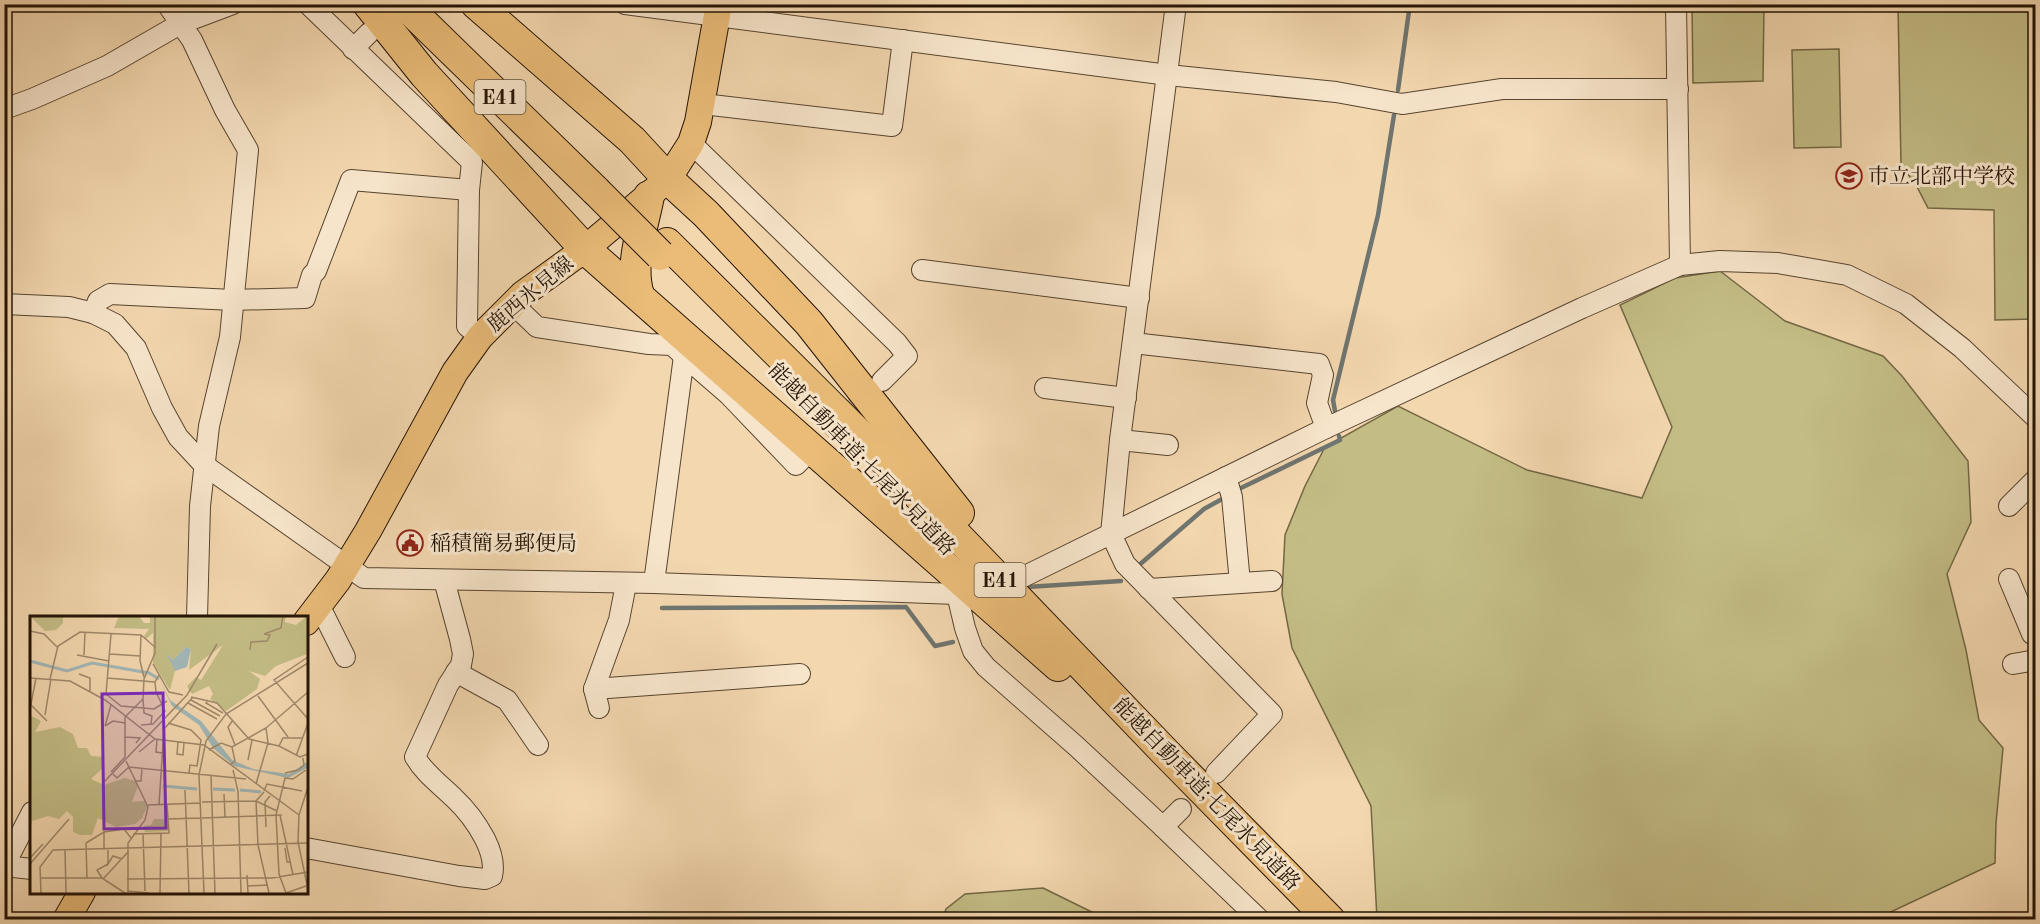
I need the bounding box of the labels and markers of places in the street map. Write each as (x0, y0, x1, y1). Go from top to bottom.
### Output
school or university icon: 市立北部中学校 (1834, 161, 1864, 191)
place label: 市立北部中学校 (1868, 165, 2015, 188)
public building icon: 稲積簡易郵便局 (395, 528, 425, 558)
place label: 稲積簡易郵便局 (430, 532, 577, 555)

